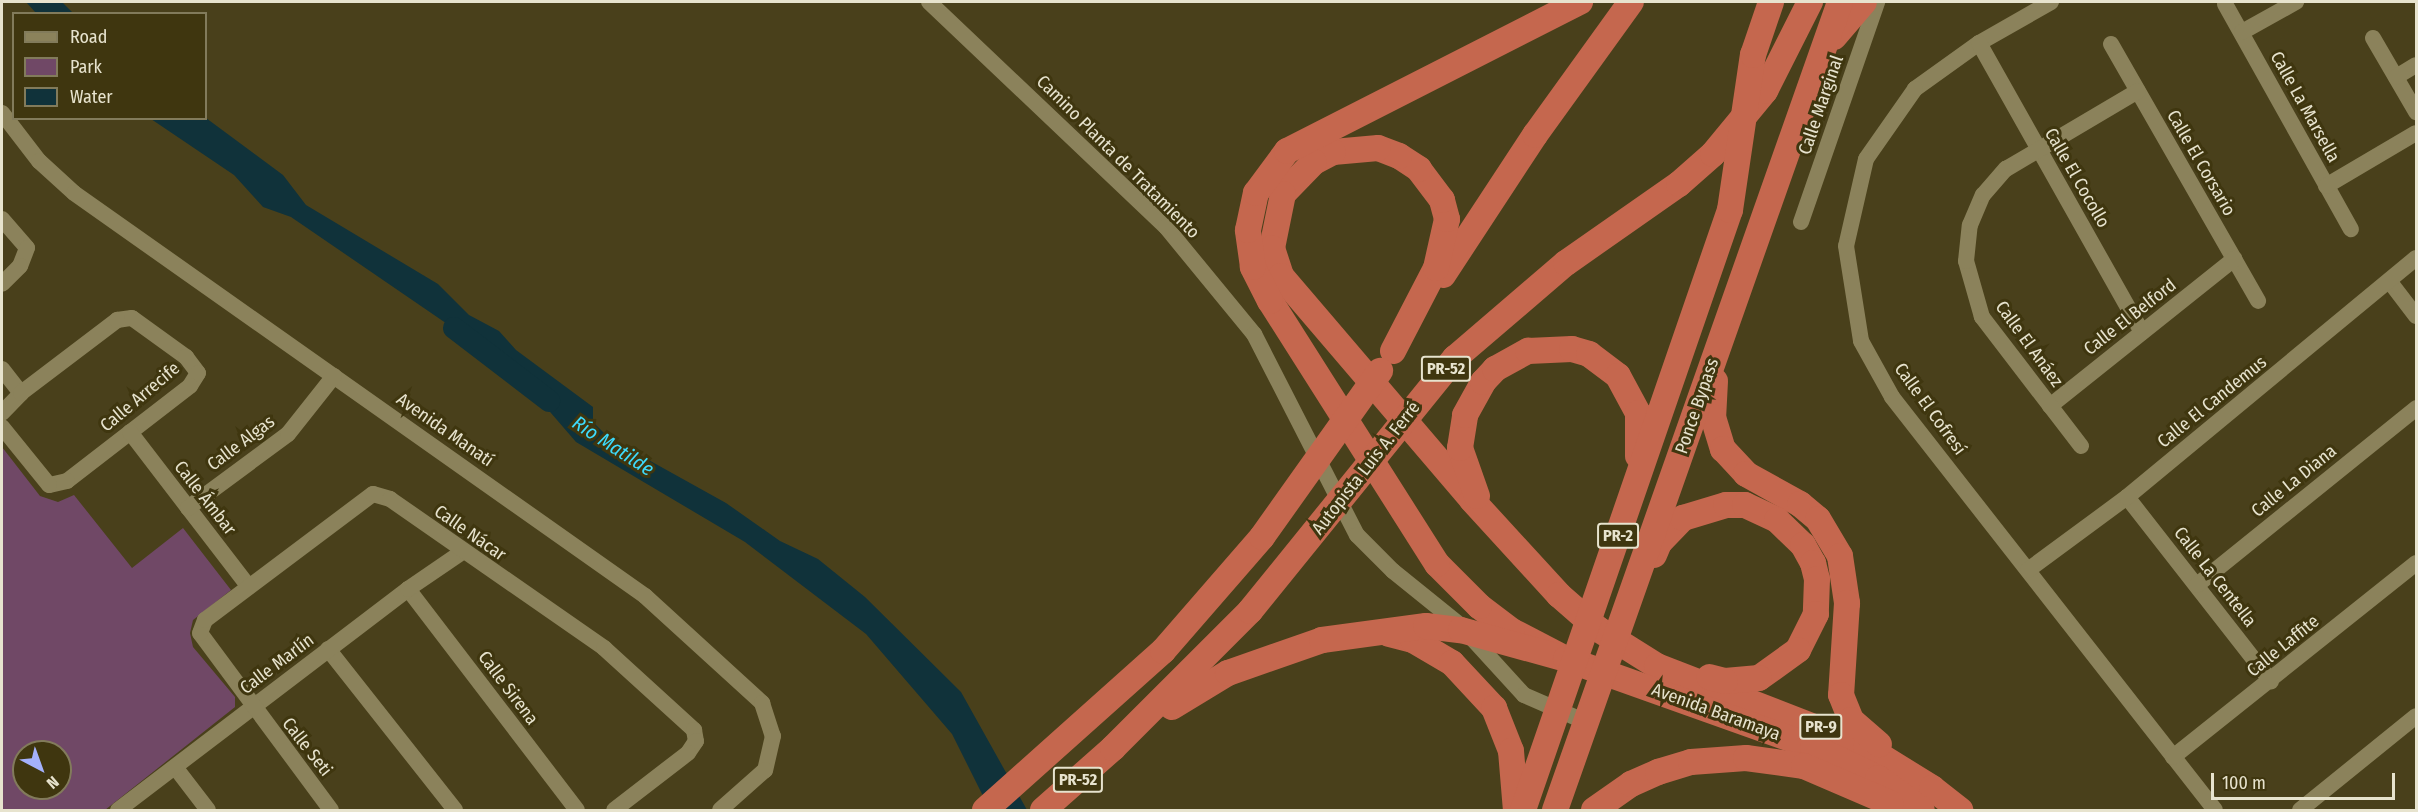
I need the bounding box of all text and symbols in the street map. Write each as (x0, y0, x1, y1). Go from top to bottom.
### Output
legend (12, 12, 207, 120)
text: Road (70, 26, 107, 48)
street label: Calle La Marsella (2266, 48, 2344, 166)
street label: Calle Marginal (1794, 52, 1848, 158)
text: Park (70, 56, 102, 78)
street label: Camino Planta de Tratamiento (1032, 71, 1204, 243)
text: Water (70, 86, 113, 108)
street label: Calle El Corsario (2162, 106, 2240, 220)
street label: Calle El Cocollo (2040, 124, 2114, 232)
street label: Calle El Belford (2080, 274, 2180, 360)
street label: Calle El Anáez (1991, 297, 2067, 391)
street label: Calle El Candemus (2153, 351, 2271, 453)
street label: Ponce Bypass (1671, 355, 1723, 457)
road number: PR-52 (1420, 356, 1472, 382)
street label: Calle Arrecife (96, 358, 184, 436)
street label: Calle El Cofresí (1889, 359, 1971, 459)
street label: Avenida Manatí (392, 389, 498, 471)
street label: Autopista Luis A. Ferré (1307, 397, 1425, 539)
street label: Calle Algas (203, 411, 279, 475)
water label: Río Matilde (568, 411, 658, 481)
street label: Calle La Diana (2247, 440, 2341, 522)
street label: Calle Ámbar (169, 457, 241, 539)
street label: Calle Nácar (430, 500, 510, 566)
road number: PR-2 (1597, 523, 1639, 549)
street label: Calle La Centella (2169, 523, 2261, 631)
street label: Calle Laffite (2243, 610, 2323, 682)
street label: Calle Marlín (236, 629, 318, 699)
street label: Calle Sirena (473, 647, 543, 729)
street label: Avenida Baramaya (1649, 679, 1783, 745)
street label: Calle Seti (277, 713, 337, 781)
road number: PR-9 (1798, 714, 1844, 740)
north arrow (12, 740, 72, 800)
scale bar (2214, 761, 2398, 799)
road number: PR-52 (1052, 767, 1104, 793)
text: N (43, 772, 63, 793)
text: 100 m (2222, 772, 2266, 794)

